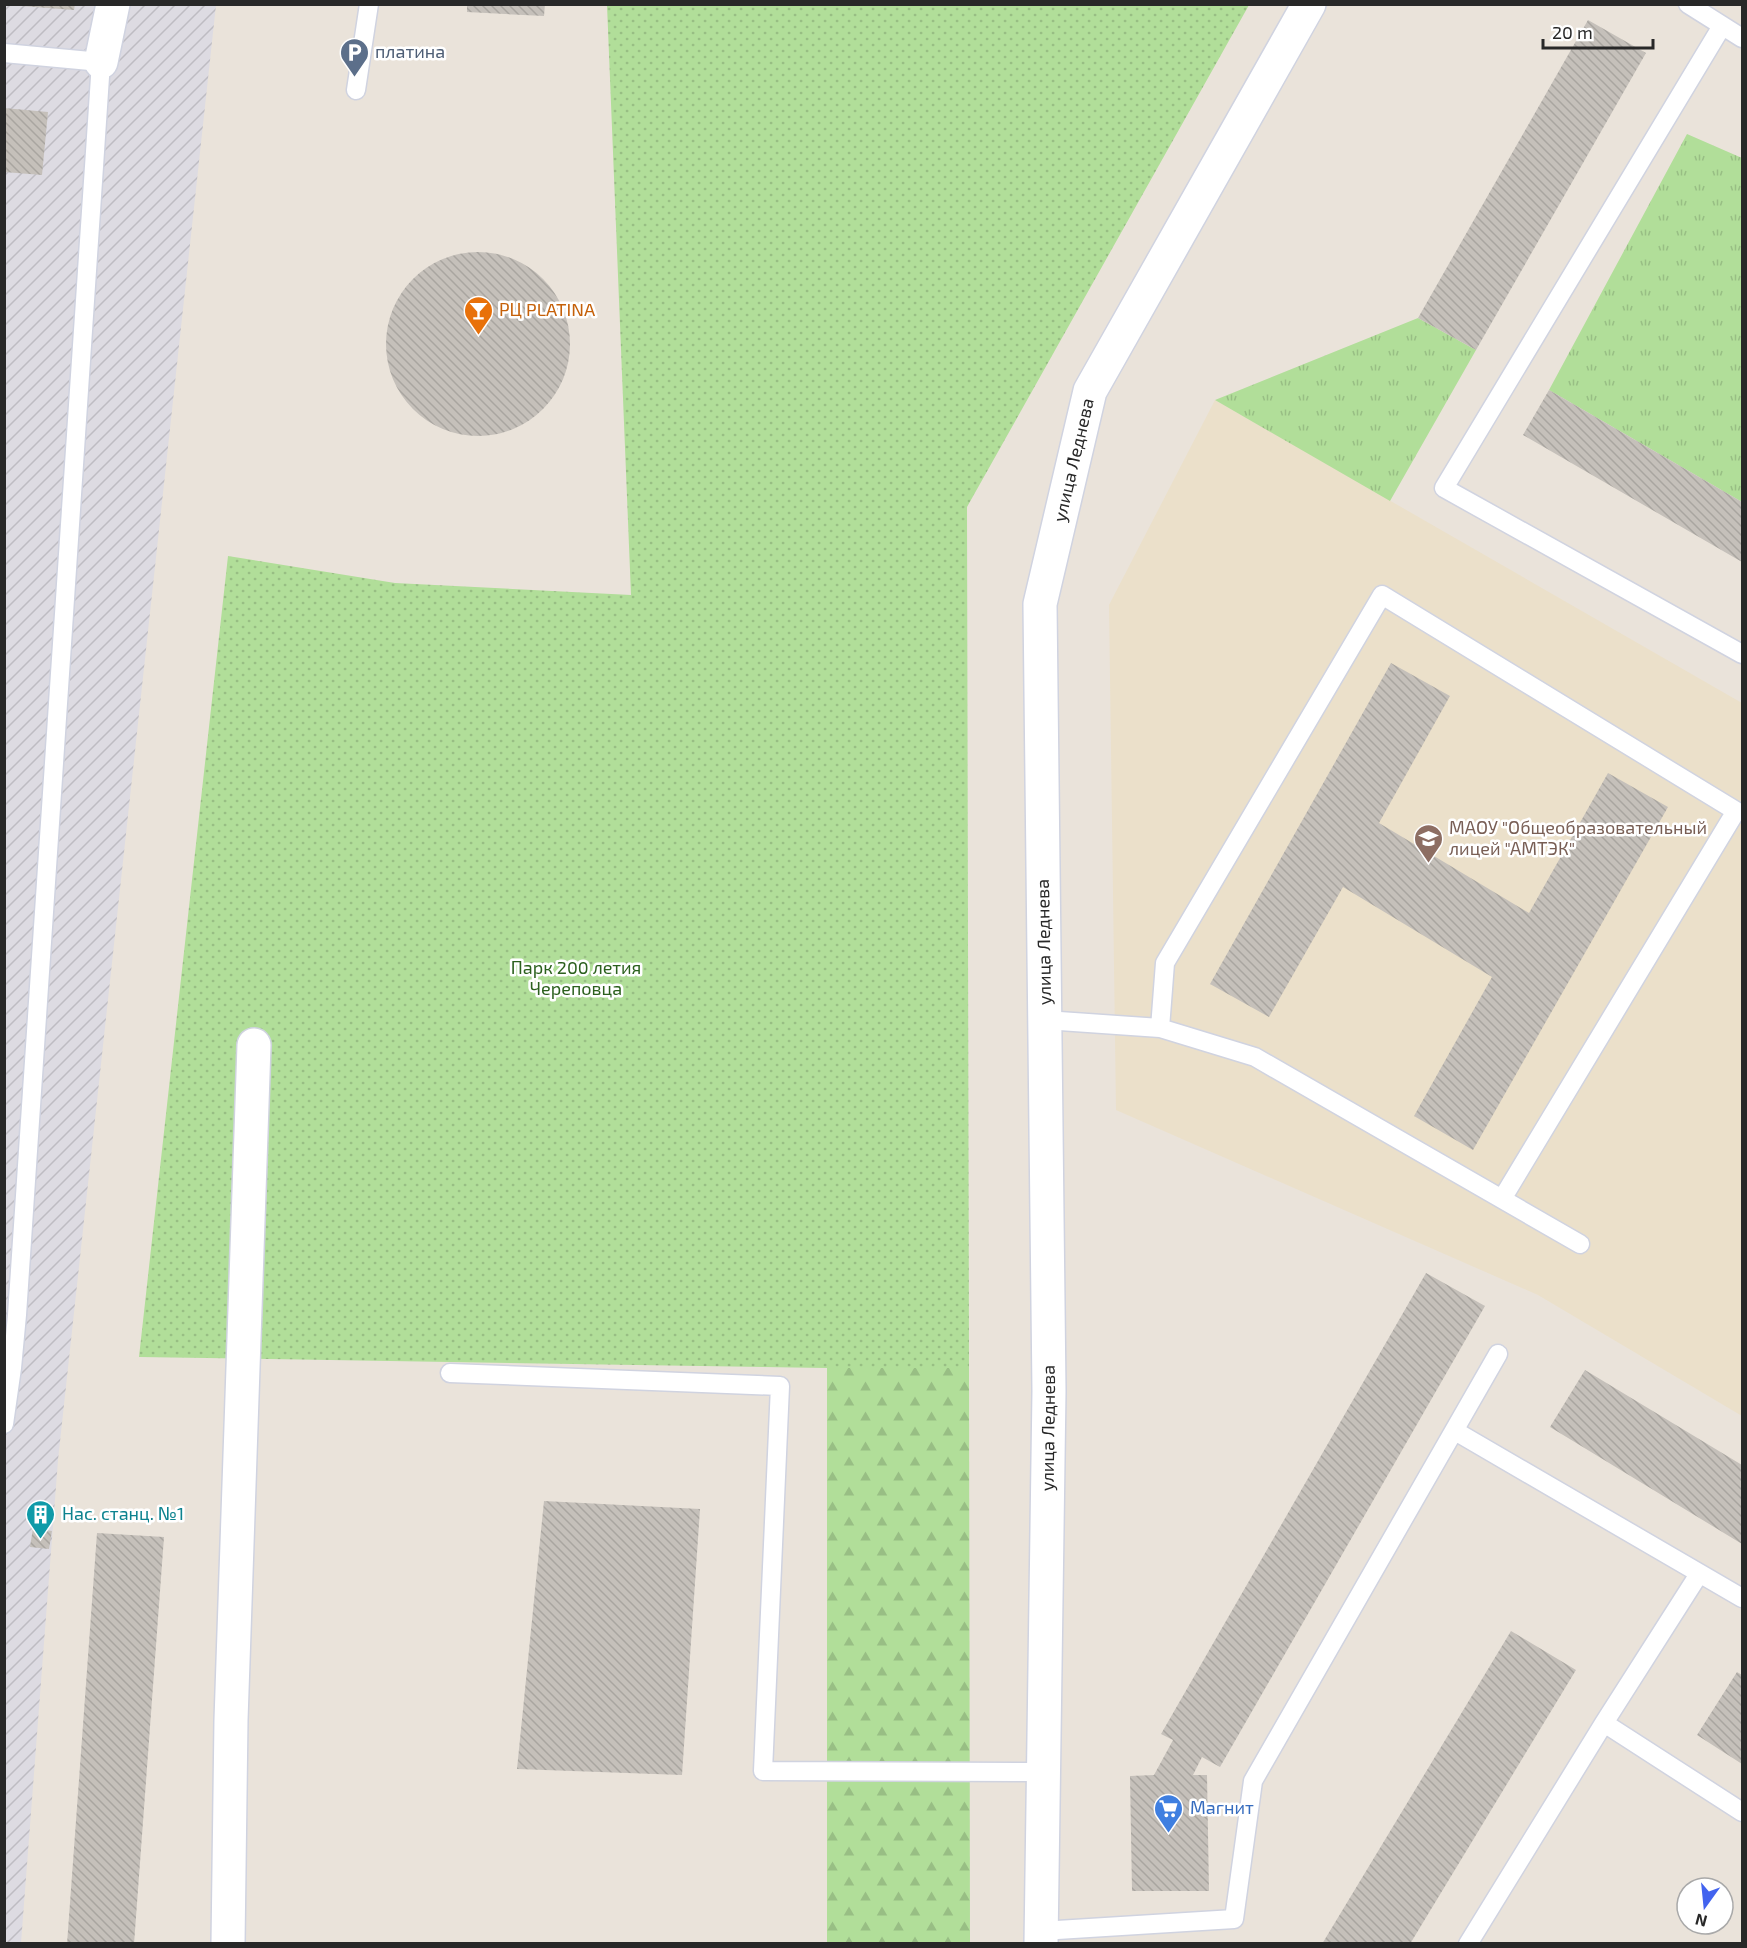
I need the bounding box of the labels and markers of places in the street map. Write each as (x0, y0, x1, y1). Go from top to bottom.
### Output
parking icon: платина (338, 36, 370, 78)
place label: платина (375, 40, 445, 62)
bar icon: РЦ PLATINA (462, 294, 494, 336)
place label: РЦ PLATINA (499, 298, 596, 320)
place label: МАОУ "Общеобразовательный лицей "АМТЭК" (1449, 816, 1707, 859)
school or university icon: МАОУ "Общеобразовательный лицей "АМТЭК" (1412, 822, 1444, 864)
building icon: Нас. станц. №1 (25, 1498, 57, 1540)
place label: Нас. станц. №1 (62, 1502, 184, 1524)
supermarket icon: Магнит (1153, 1792, 1185, 1834)
place label: Магнит (1190, 1796, 1254, 1818)

